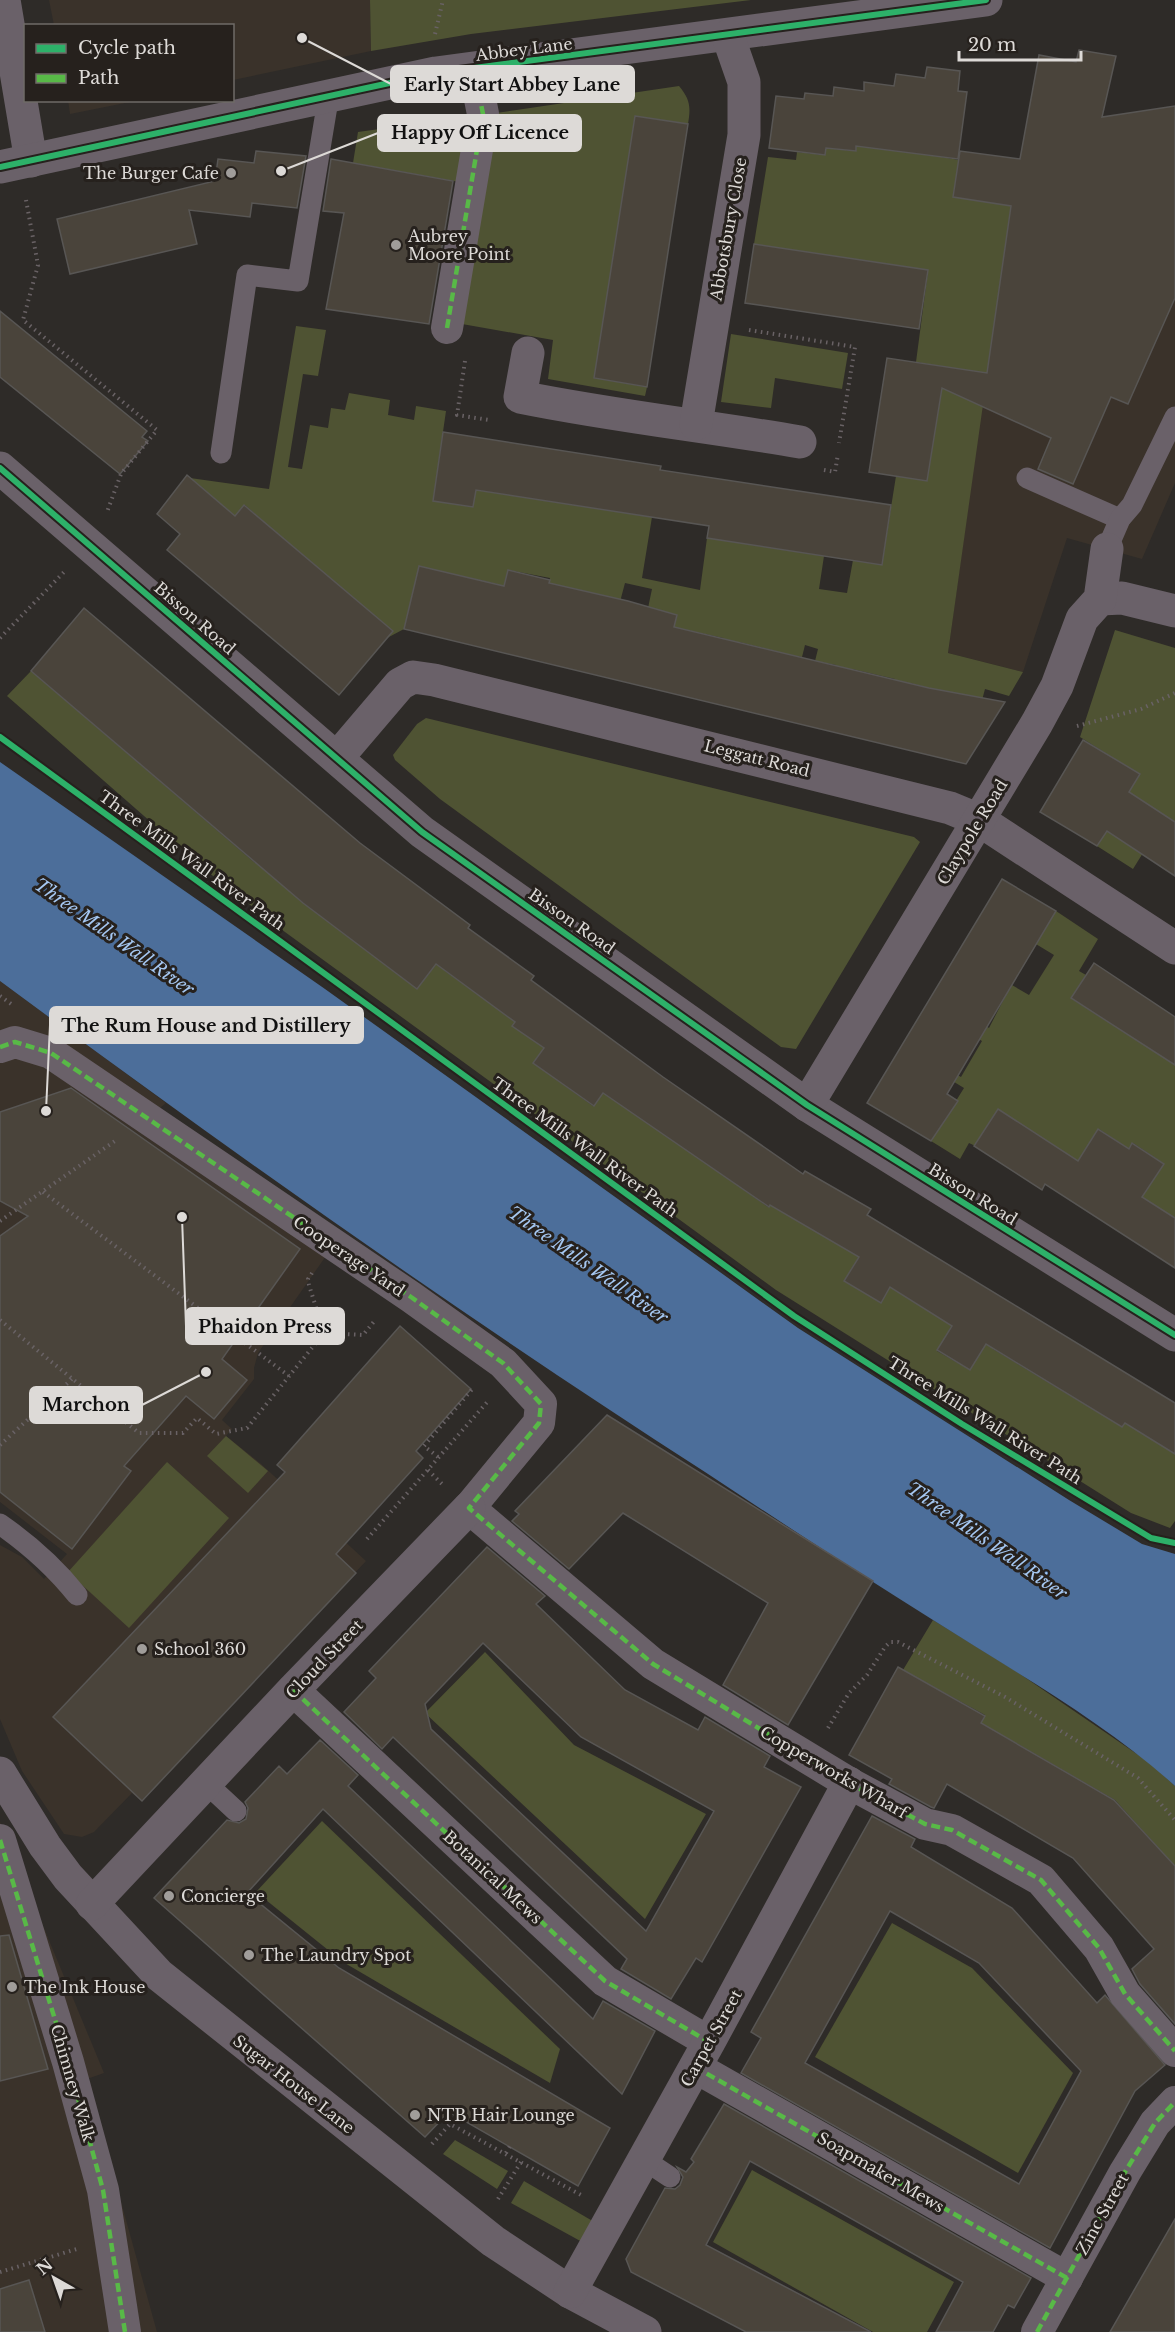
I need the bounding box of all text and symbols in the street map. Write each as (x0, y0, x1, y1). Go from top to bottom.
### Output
legend (24, 24, 234, 102)
scale bar (959, 24, 1080, 62)
street label: Abbey Lane (474, 33, 573, 65)
text: 20 m (968, 34, 1016, 56)
text: Cycle path (78, 37, 176, 59)
callout: Early Start Abbey Lane (391, 66, 634, 102)
text: Path (78, 67, 119, 89)
text: Early Start Abbey Lane (404, 74, 620, 96)
callout: Happy Off Licence (378, 115, 581, 151)
text: Happy Off Licence (391, 122, 569, 144)
street label: Abbotsbury Close (705, 156, 750, 303)
place label: The Burger Cafe (83, 163, 219, 183)
marker: The Burger Cafe (224, 166, 238, 180)
place label: Aubrey Moore Point (407, 226, 511, 264)
marker: Aubrey Moore Point (389, 238, 403, 252)
street label: Bisson Road (150, 577, 240, 659)
street label: Leggatt Road (702, 735, 812, 781)
street label: Claypole Road (933, 775, 1011, 888)
street label: Three Mills Wall River Path (95, 786, 289, 934)
water label: Three Mills Wall River (30, 874, 199, 1001)
street label: Bisson Road (525, 884, 619, 958)
callout: The Rum House and Distillery (50, 1007, 363, 1043)
text: The Rum House and Distillery (61, 1015, 351, 1037)
street label: Three Mills Wall River Path (488, 1073, 682, 1221)
street label: Bisson Road (925, 1159, 1021, 1229)
water label: Three Mills Wall River (504, 1202, 673, 1329)
street label: Cooperage Yard (289, 1211, 409, 1301)
callout: Phaidon Press (186, 1308, 344, 1344)
text: Phaidon Press (198, 1316, 332, 1338)
street label: Three Mills Wall River Path (884, 1352, 1086, 1488)
callout: Marchon (30, 1387, 142, 1423)
text: Marchon (42, 1394, 130, 1416)
water label: Three Mills Wall River (903, 1478, 1072, 1605)
street label: Cloud Street (281, 1615, 367, 1703)
place label: School 360 (154, 1639, 246, 1659)
marker: School 360 (135, 1642, 149, 1656)
street label: Copperworks Wharf (756, 1721, 914, 1824)
street label: Botanical Mews (439, 1826, 547, 1928)
place label: Concierge (181, 1886, 265, 1906)
marker: Concierge (162, 1889, 176, 1903)
place label: The Laundry Spot (261, 1945, 411, 1965)
marker: The Laundry Spot (242, 1948, 256, 1962)
place label: The Ink House (24, 1977, 146, 1997)
marker: The Ink House (5, 1980, 19, 1994)
street label: Carpet Street (676, 1986, 746, 2090)
street label: Chimney Walk (47, 2022, 99, 2144)
street label: Sugar House Lane (229, 2030, 359, 2138)
place label: NTB Hair Lounge (427, 2105, 575, 2125)
marker: NTB Hair Lounge (408, 2108, 422, 2122)
street label: Soapmaker Mews (814, 2127, 948, 2217)
street label: Zinc Street (1071, 2170, 1133, 2258)
north arrow (24, 2248, 84, 2308)
text: N (32, 2254, 57, 2279)

